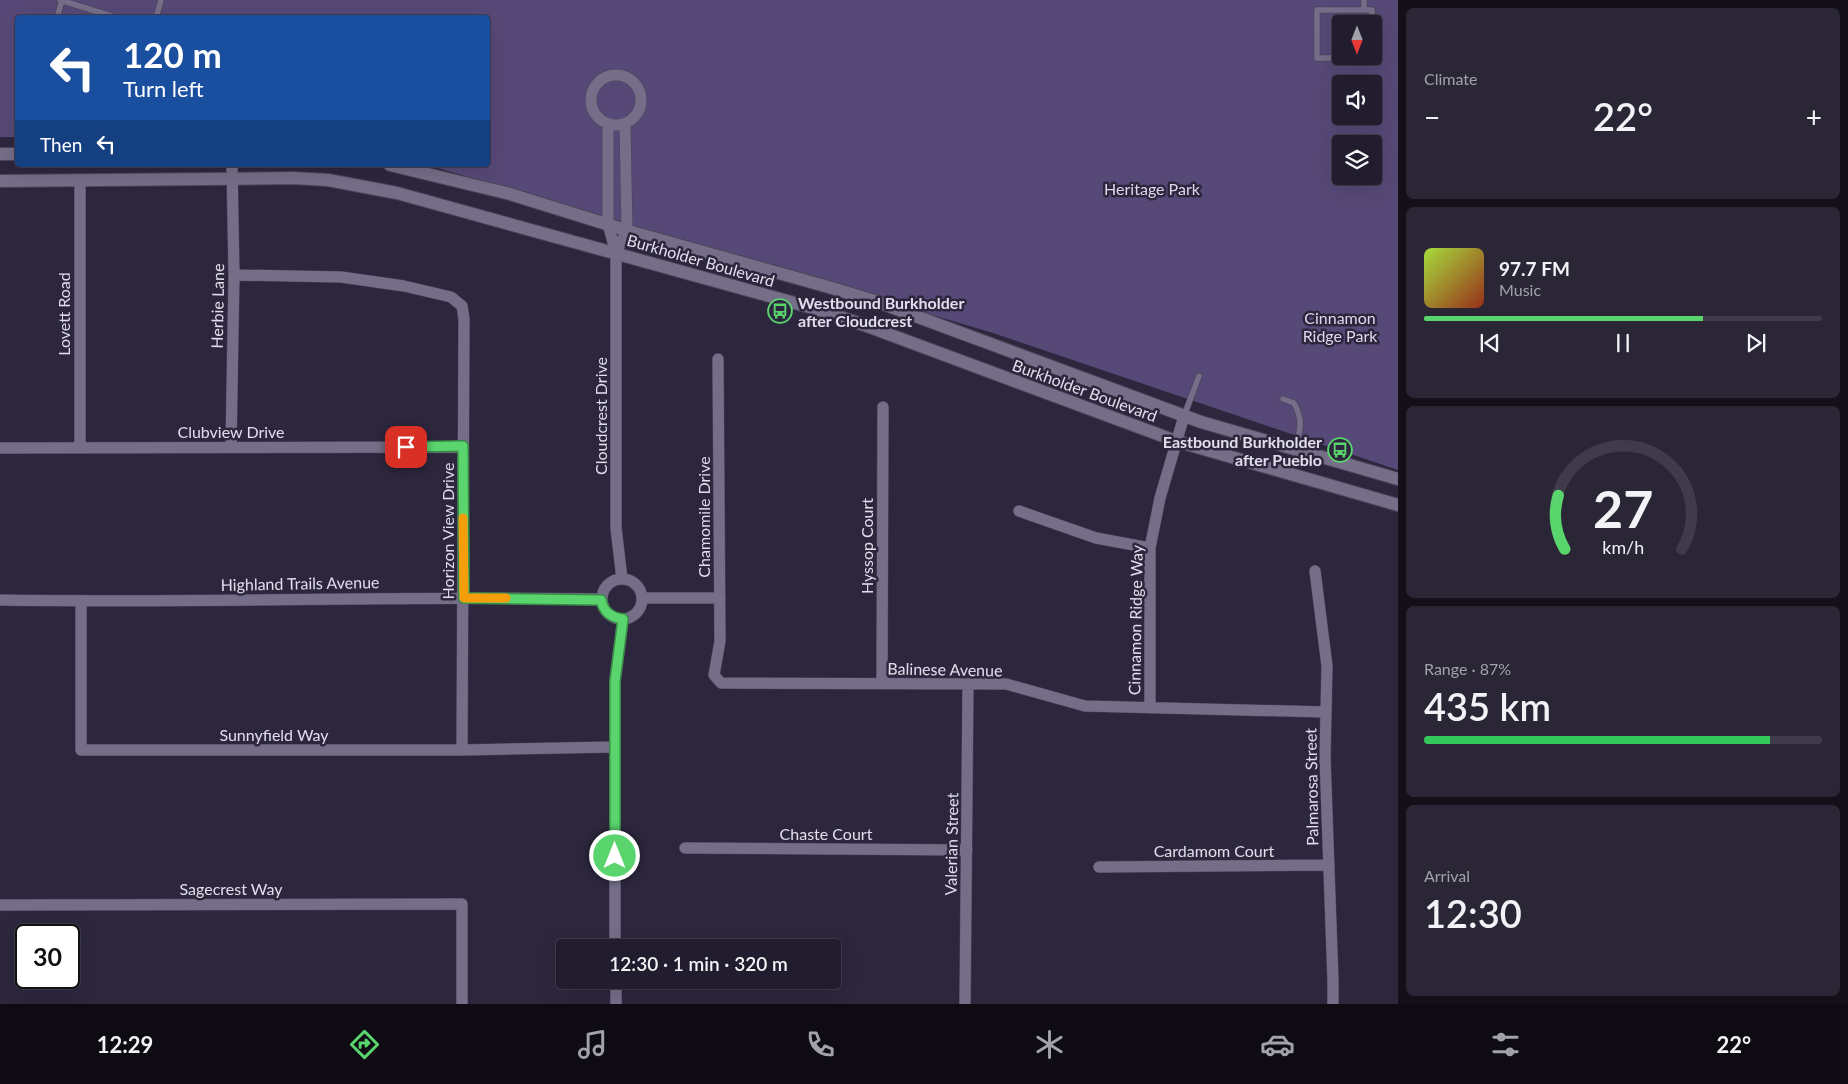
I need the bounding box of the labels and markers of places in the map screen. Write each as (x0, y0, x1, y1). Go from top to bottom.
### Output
place label: Westbound Burkholder after Cloudcrest (798, 293, 964, 330)
bus stop icon: Westbound Burkholder after Cloudcrest (767, 298, 793, 324)
pin (385, 426, 427, 468)
place label: Eastbound Burkholder after Pueblo (1163, 432, 1322, 469)
bus stop icon: Eastbound Burkholder after Pueblo (1327, 437, 1353, 463)

